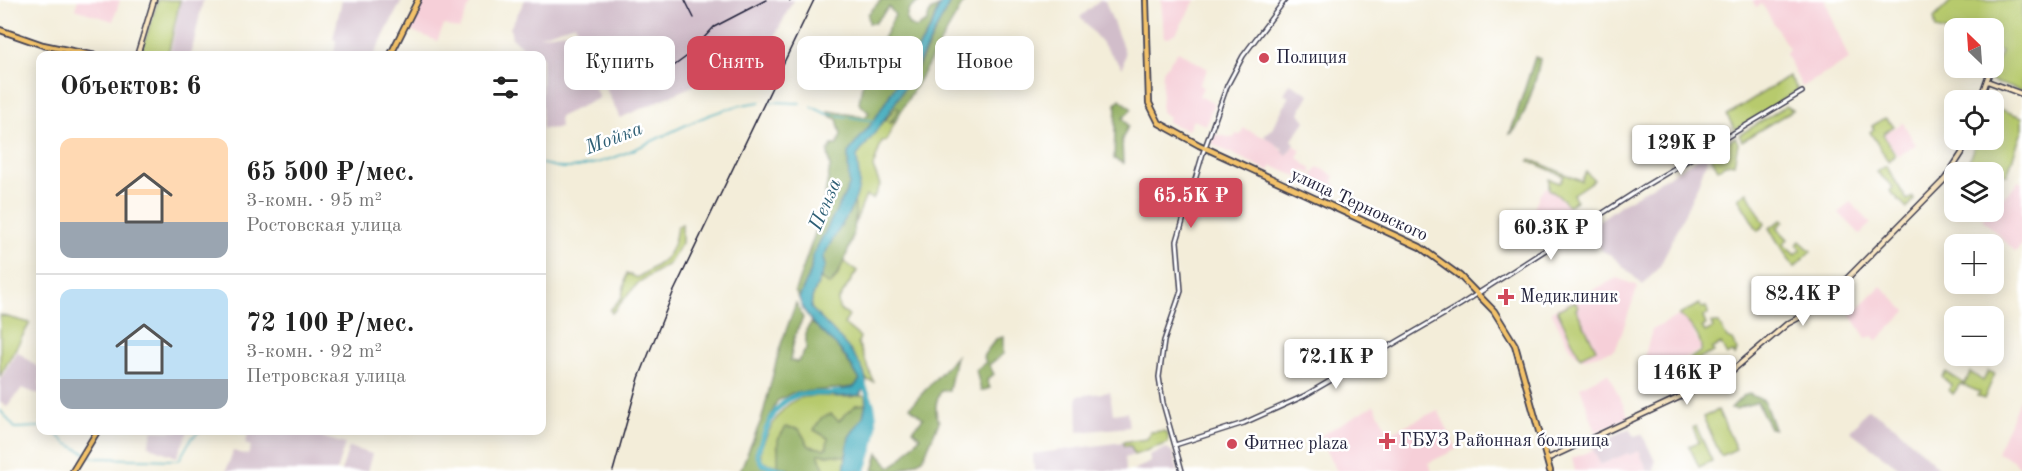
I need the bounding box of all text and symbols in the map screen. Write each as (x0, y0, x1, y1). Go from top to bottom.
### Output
north arrow (1944, 18, 2004, 78)
map controls (1944, 18, 2004, 366)
chip: Купить (564, 36, 675, 90)
chip: Снять (687, 36, 785, 90)
chip: Фильтры (797, 36, 923, 90)
chip: Новое (935, 36, 1034, 90)
place label: Полиция (1276, 49, 1347, 67)
marker: Полиция (1257, 51, 1271, 65)
icon: filters (489, 71, 522, 104)
text: Объектов: 6 (60, 74, 201, 100)
button: locate (1944, 90, 2004, 150)
water label: Мойка (581, 119, 646, 159)
pin: 129K ₽ (1632, 125, 1730, 176)
text: 129K ₽ (1646, 134, 1716, 154)
text: 65 500 ₽/мес. (246, 160, 414, 186)
icon: home (108, 162, 180, 234)
button: layers (1944, 162, 2004, 222)
street label: улица Терновского (1287, 165, 1431, 245)
water label: Пенза (806, 176, 846, 235)
pin: 65.5K ₽ (1136, 178, 1246, 229)
text: 65.5K ₽ (1153, 187, 1229, 207)
text: 3-комн. · 95 m² (246, 191, 382, 211)
pin: 60.3K ₽ (1496, 210, 1606, 261)
text: Ростовская улица (246, 216, 402, 236)
text: 60.3K ₽ (1513, 219, 1589, 239)
button: + (1944, 234, 2004, 294)
pin: 82.4K ₽ (1748, 276, 1858, 327)
text: 82.4K ₽ (1765, 285, 1841, 305)
marker: Медиклиник (1497, 288, 1515, 306)
place label: Медиклиник (1520, 288, 1618, 306)
button: − (1944, 306, 2004, 366)
text: 72 100 ₽/мес. (246, 311, 414, 337)
icon: home (108, 313, 180, 385)
pin: 72.1K ₽ (1281, 339, 1391, 390)
text: 3-комн. · 92 m² (246, 342, 382, 362)
text: 72.1K ₽ (1298, 348, 1374, 368)
pin: 146K ₽ (1638, 355, 1736, 406)
text: 146K ₽ (1652, 364, 1722, 384)
text: Петровская улица (246, 367, 406, 387)
marker: ГБУЗ Районная больница (1378, 432, 1396, 450)
place label: ГБУЗ Районная больница (1400, 432, 1610, 450)
place label: Фитнес plaza (1244, 435, 1348, 453)
marker: Фитнес plaza (1225, 437, 1239, 451)

